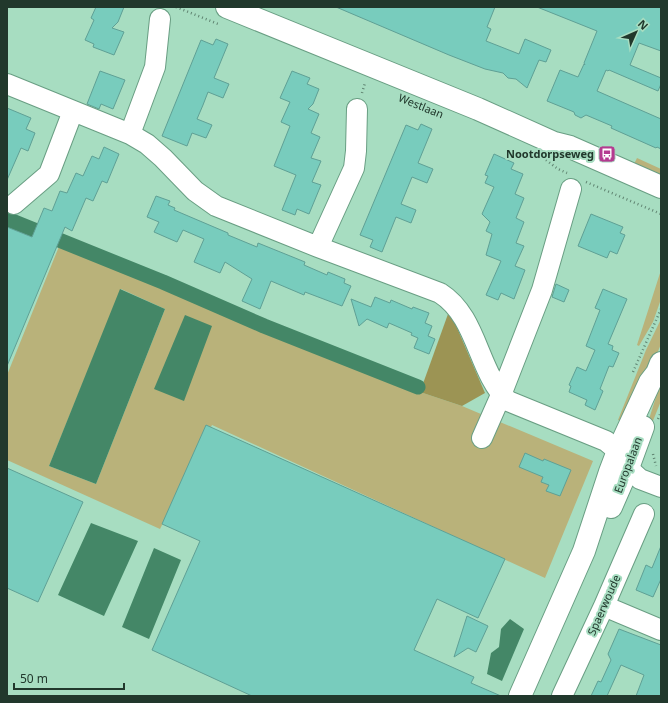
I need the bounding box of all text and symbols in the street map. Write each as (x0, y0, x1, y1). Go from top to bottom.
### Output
north arrow (616, 12, 656, 52)
text: N (635, 16, 652, 33)
street label: Westlaan (396, 90, 446, 121)
bus stop icon: Nootdorpseweg (597, 144, 617, 164)
place label: Nootdorpseweg (506, 146, 594, 161)
street label: Europalaan (610, 435, 645, 495)
street label: Spaerwoude (584, 572, 624, 637)
scale bar (14, 665, 124, 691)
text: 50 m (20, 670, 48, 687)

